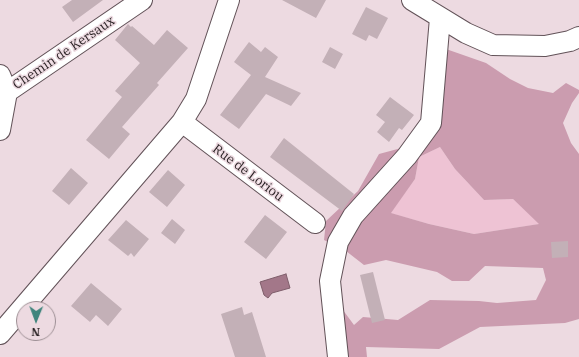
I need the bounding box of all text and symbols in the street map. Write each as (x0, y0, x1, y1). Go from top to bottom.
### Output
street label: Chemin de Kersaux (10, 13, 118, 93)
street label: Rue de Loriou (209, 141, 287, 205)
north arrow (16, 301, 56, 341)
text: N (31, 325, 40, 339)

